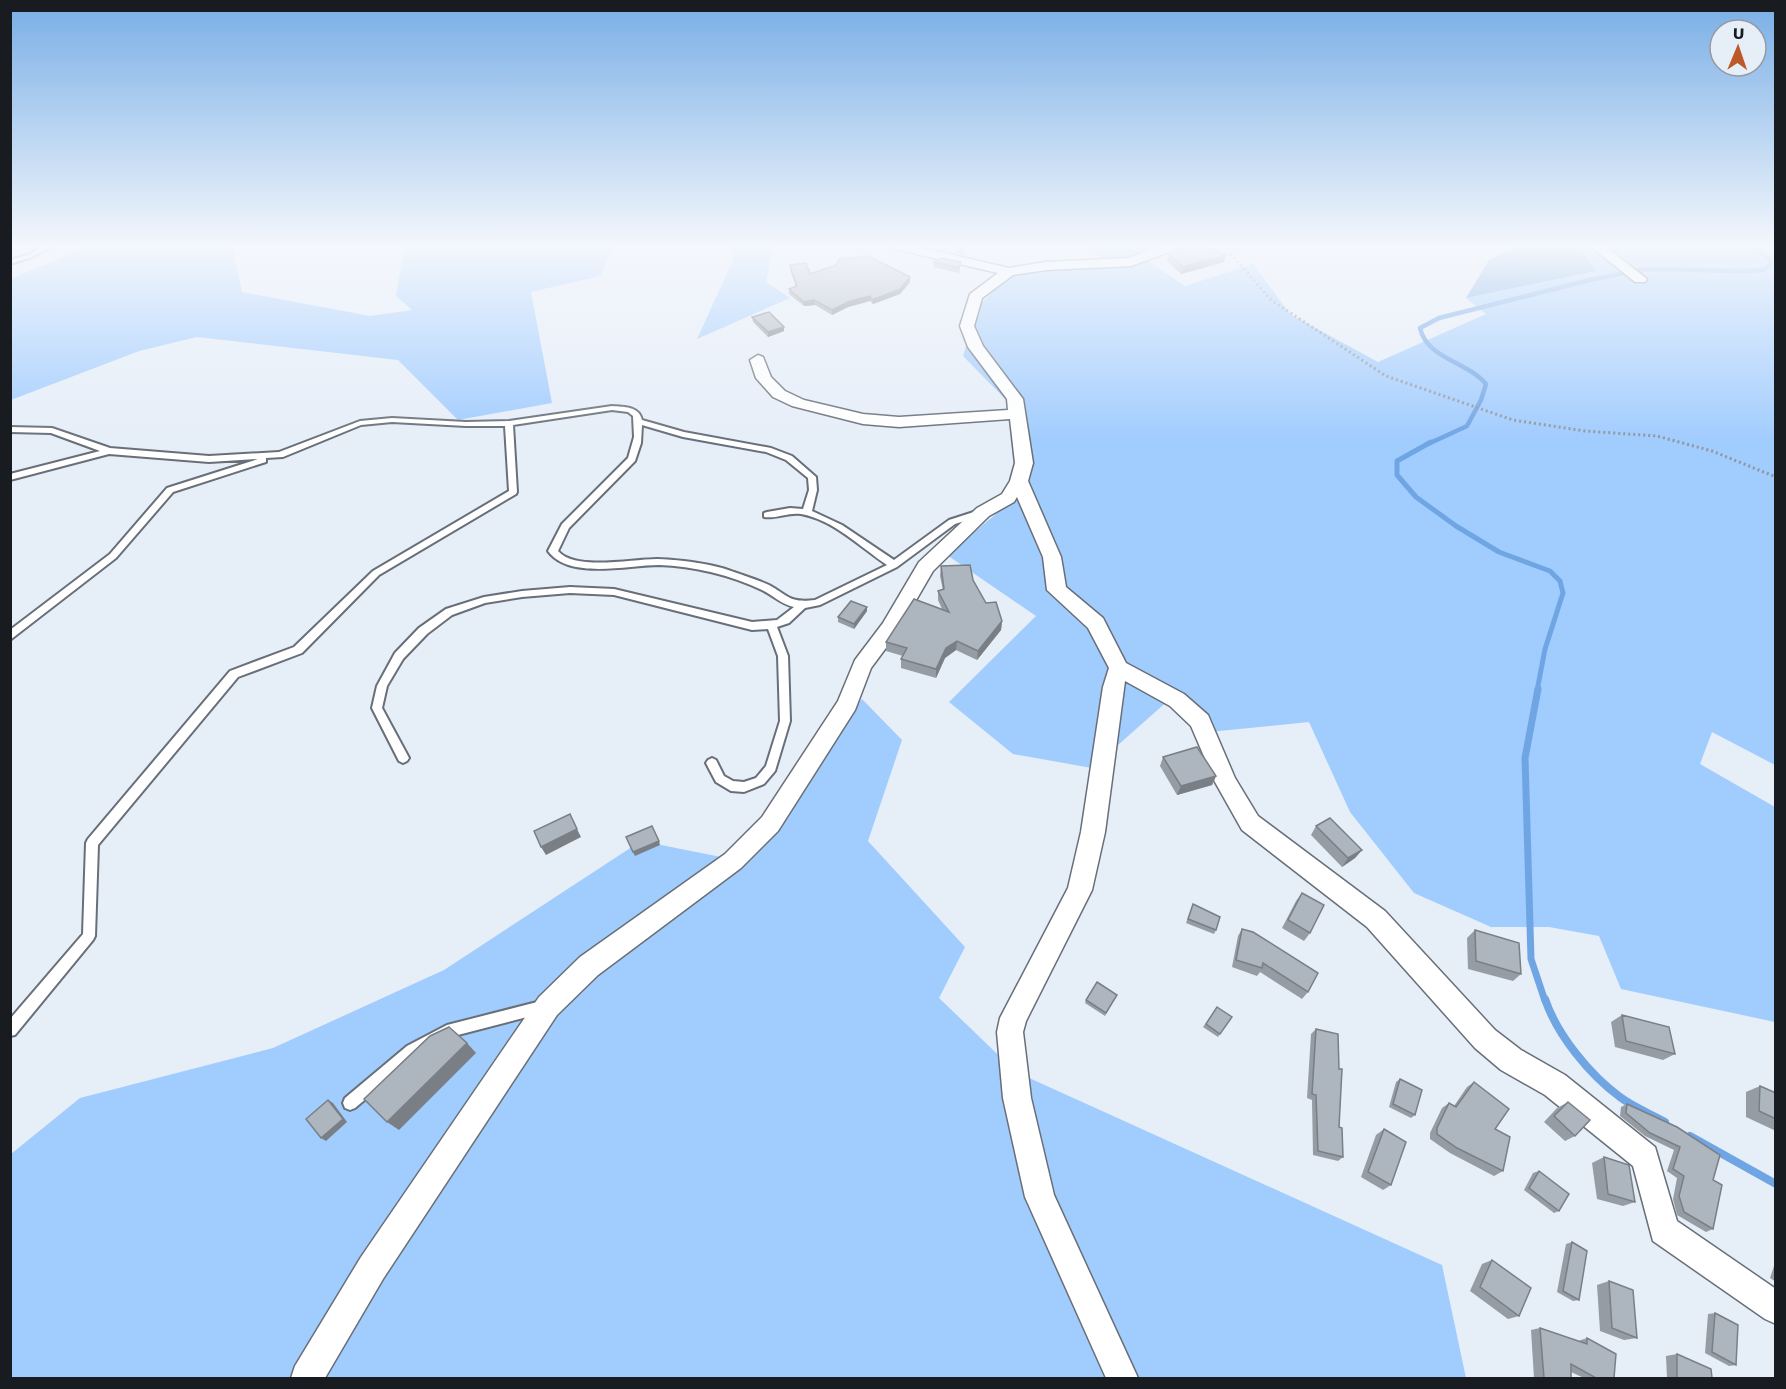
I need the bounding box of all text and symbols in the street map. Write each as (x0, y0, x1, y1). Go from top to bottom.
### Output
north arrow (1708, 18, 1768, 78)
text: U (1732, 24, 1745, 43)

